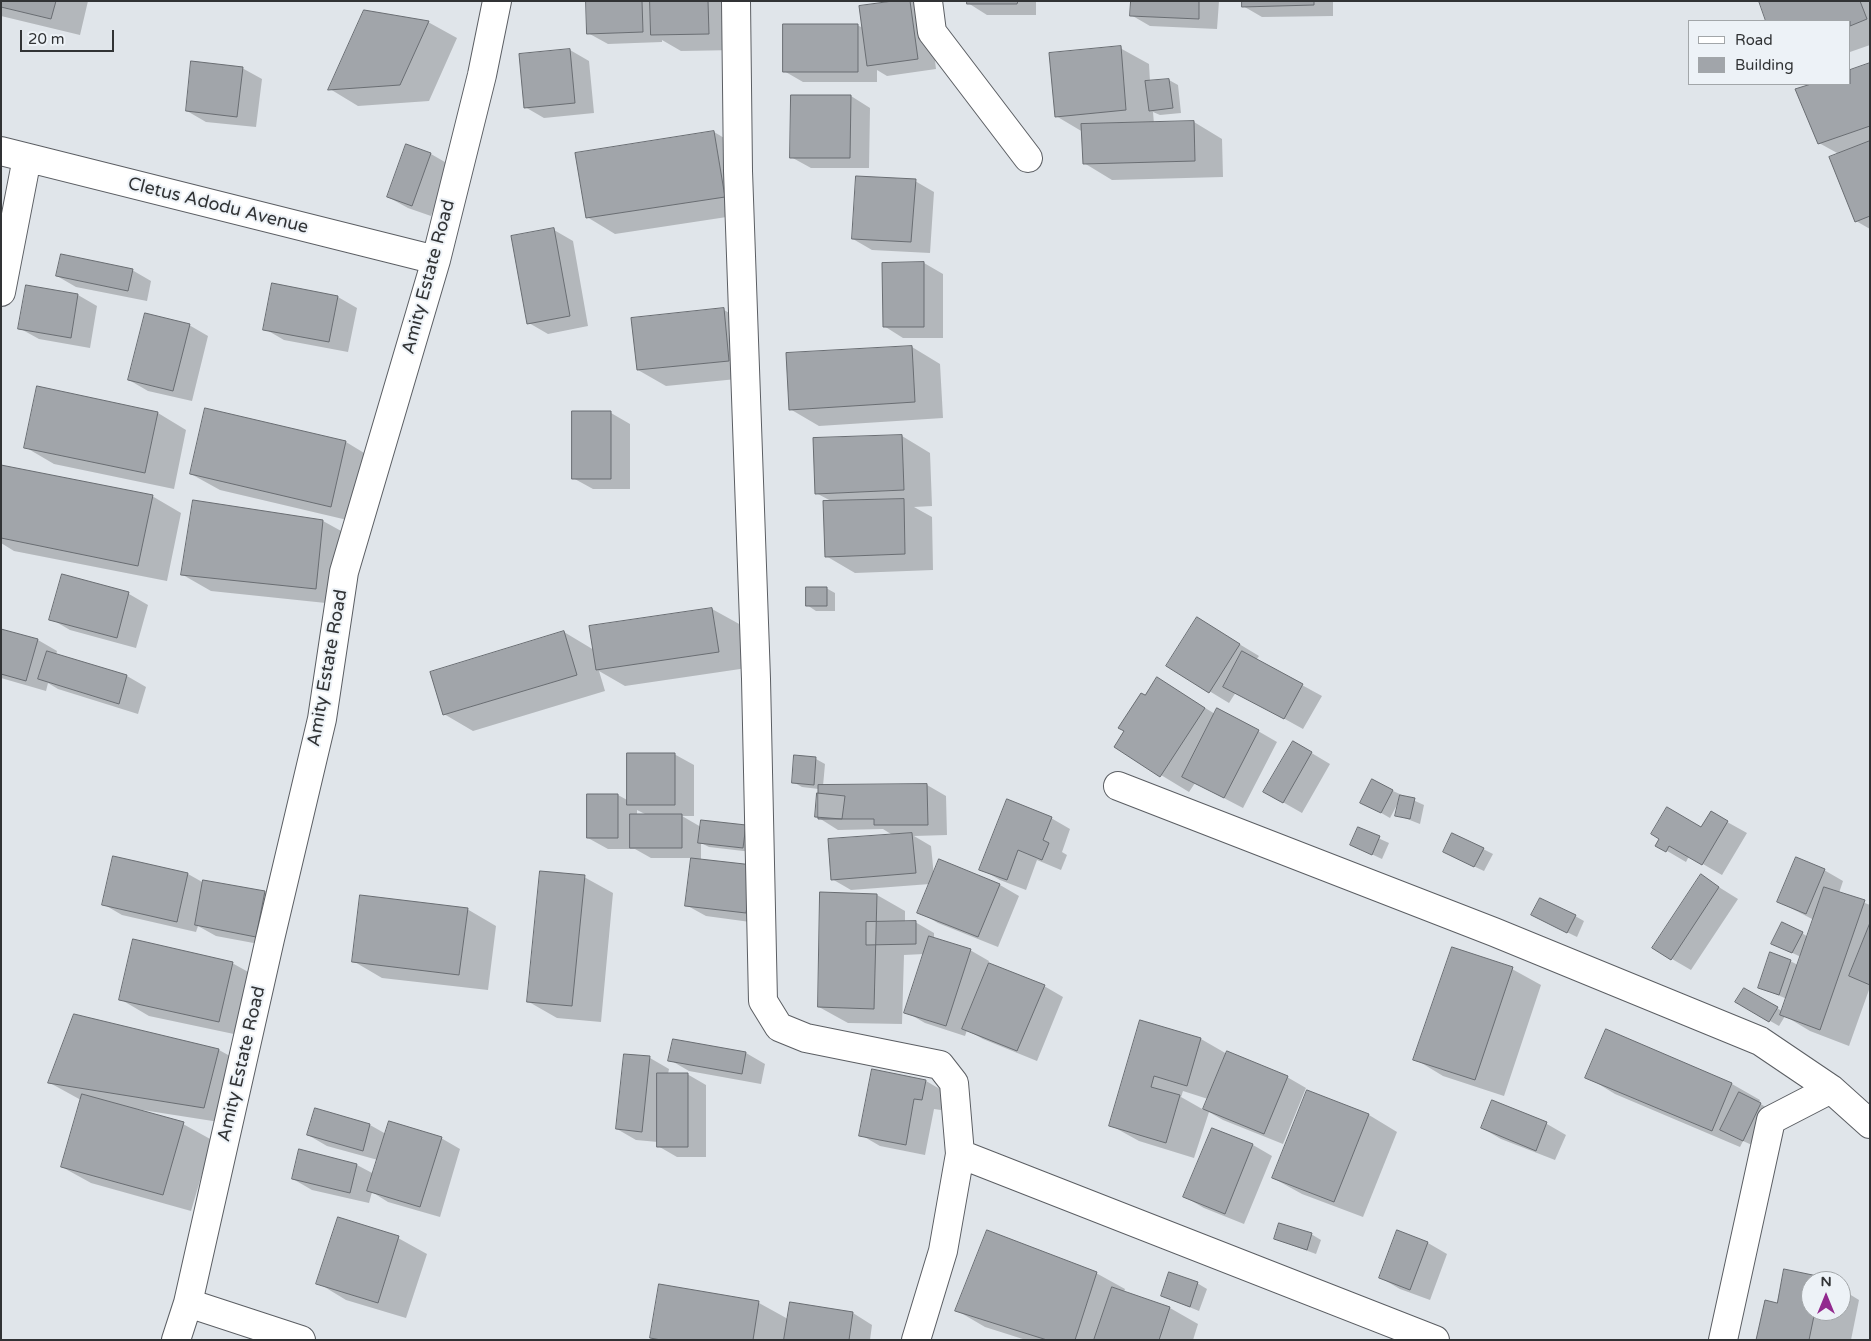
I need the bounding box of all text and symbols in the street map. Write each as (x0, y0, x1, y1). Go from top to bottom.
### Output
scale bar (22, 20, 116, 52)
legend (1688, 20, 1851, 85)
text: 20 m (28, 30, 65, 48)
text: Road (1735, 31, 1773, 49)
text: Building (1735, 56, 1794, 74)
street label: Cletus Adodu Avenue (126, 173, 310, 239)
street label: Amity Estate Road (398, 197, 460, 357)
street label: Amity Estate Road (304, 588, 352, 748)
street label: Amity Estate Road (214, 984, 270, 1144)
north arrow (1801, 1271, 1851, 1321)
text: N (1820, 1273, 1832, 1290)

